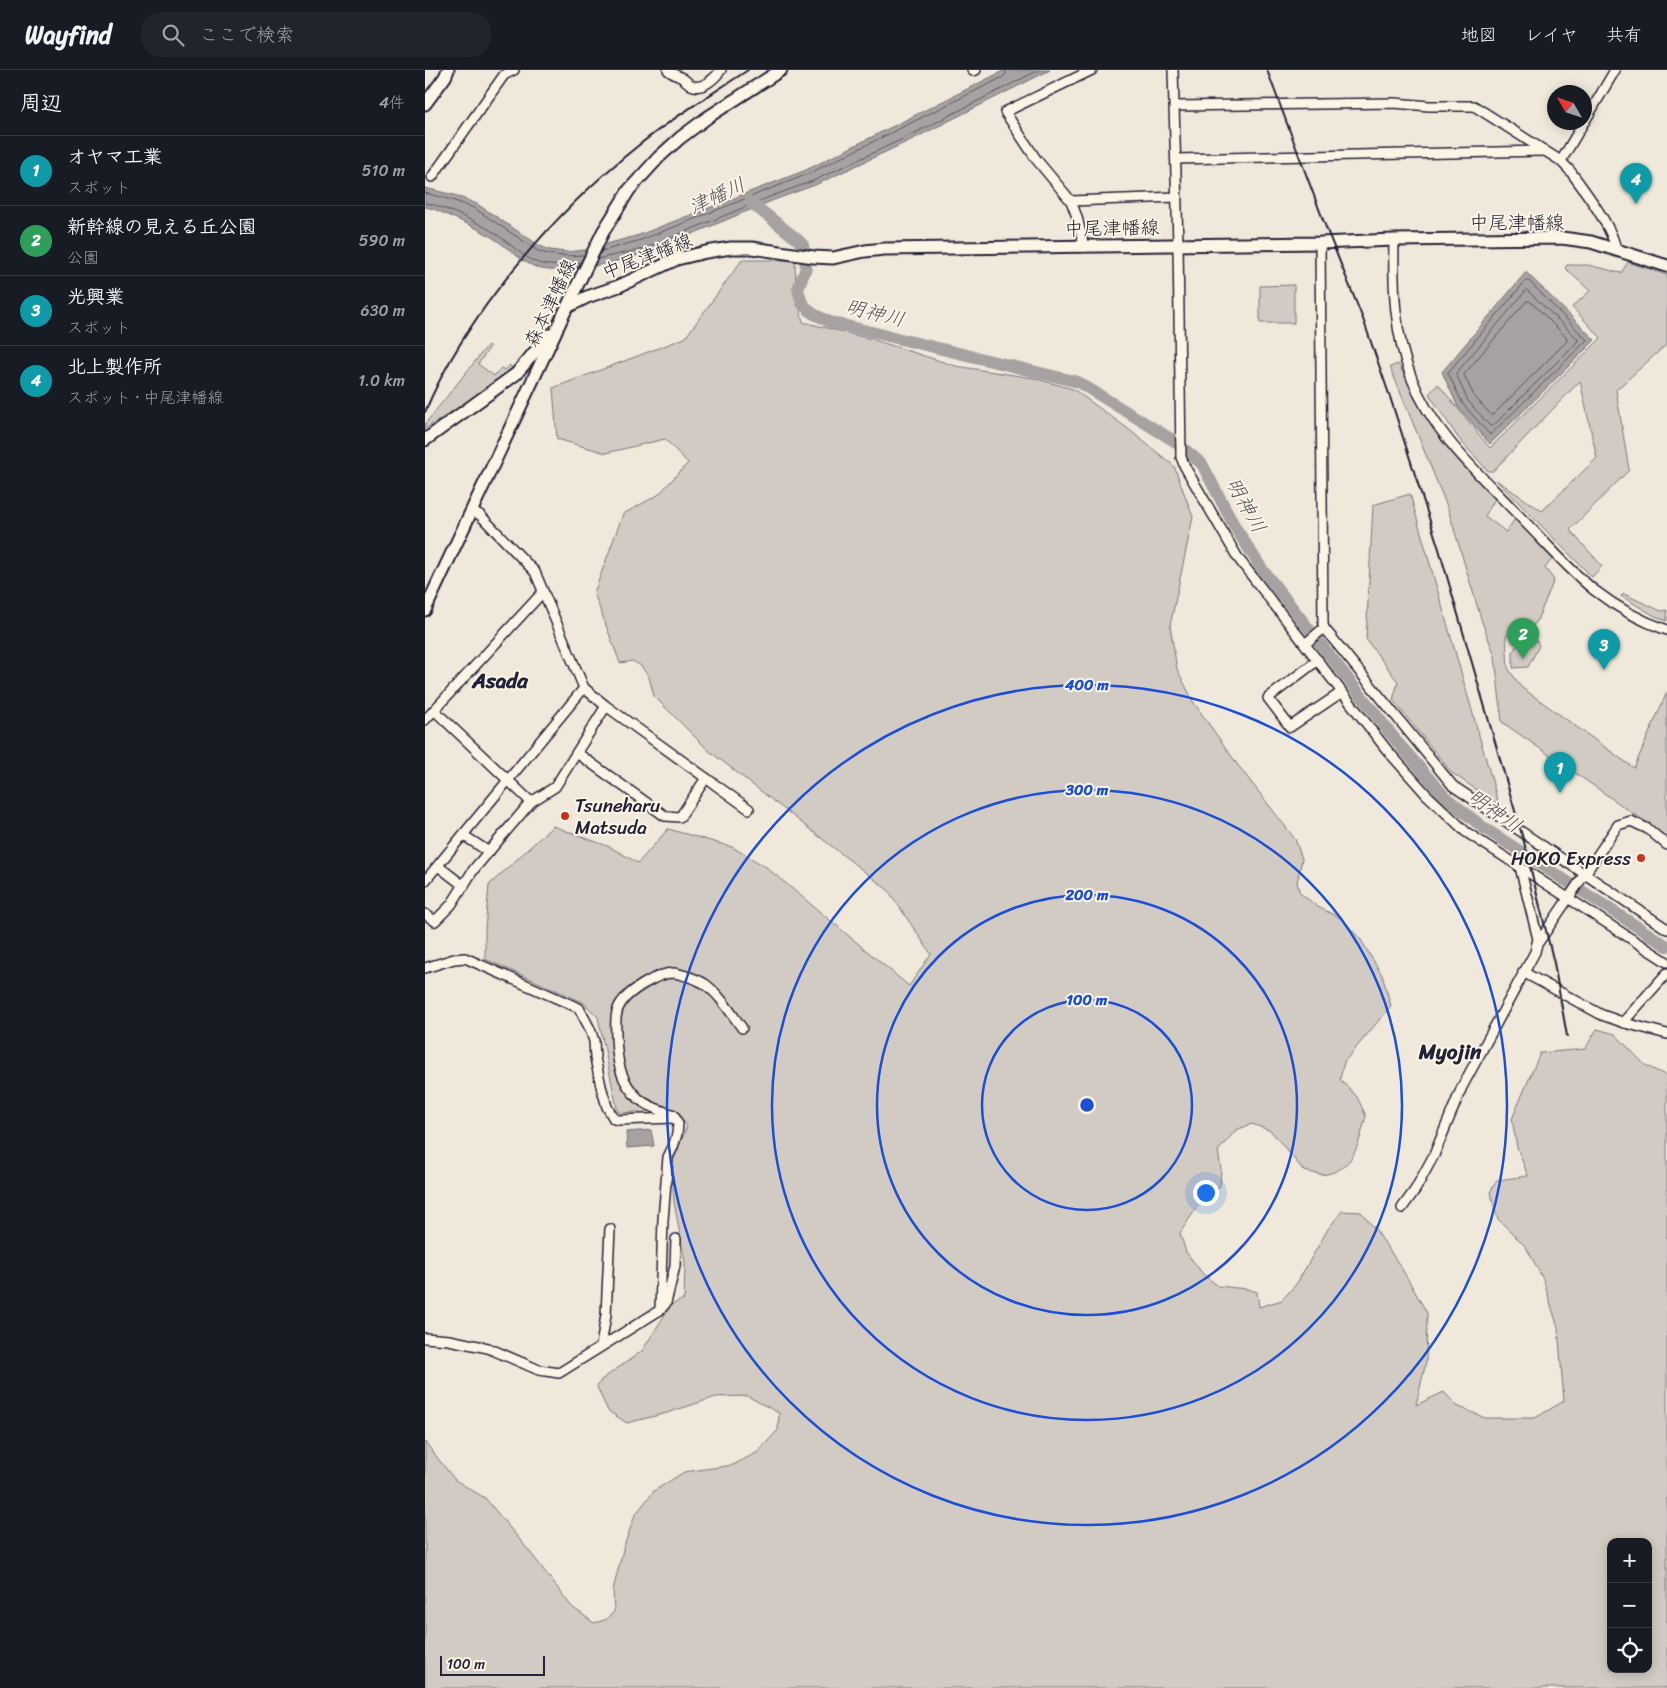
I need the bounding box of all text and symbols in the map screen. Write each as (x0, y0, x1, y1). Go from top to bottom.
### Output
search box (141, 12, 491, 57)
text: Wayfind (25, 14, 111, 56)
text: ここで検索 (199, 18, 294, 51)
text: 地図 (1461, 19, 1497, 51)
text: レイヤ (1525, 19, 1578, 51)
text: 共有 (1606, 19, 1642, 51)
icon: search (159, 21, 187, 49)
text: 周辺 (20, 84, 62, 122)
north arrow (1547, 85, 1592, 130)
text: 4件 (379, 88, 405, 117)
text: オヤマ工業 (67, 140, 162, 173)
text: 1 (33, 156, 39, 185)
text: 510 m (362, 156, 405, 185)
pin: 4 (1620, 163, 1652, 204)
water label: 津幡川 (682, 167, 752, 225)
text: スポット (67, 173, 131, 202)
street label: 中尾津幡線 (1469, 206, 1565, 239)
text: 新幹線の見える丘公園 (67, 210, 256, 243)
street label: 中尾津幡線 (1064, 211, 1160, 245)
street label: 中尾津幡線 (597, 224, 697, 288)
text: 2 (31, 226, 41, 255)
text: 590 m (359, 226, 405, 255)
text: 公園 (67, 243, 99, 272)
street label: 森本津幡線 (515, 253, 585, 353)
text: 光興業 (67, 280, 124, 313)
water label: 明神川 (842, 289, 908, 337)
text: 3 (32, 296, 40, 325)
text: 630 m (361, 296, 405, 325)
text: スポット (67, 313, 131, 342)
text: 北上製作所 (67, 350, 162, 383)
text: 4 (31, 366, 41, 395)
text: 1.0 km (358, 366, 405, 395)
text: スポット · 中尾津幡線 (67, 383, 224, 412)
water label: 明神川 (1216, 470, 1276, 540)
pin: 2 (1507, 618, 1539, 659)
pin: 3 (1588, 629, 1620, 670)
district label: Asada (471, 662, 529, 700)
text: 400 m (1064, 672, 1109, 698)
pin: 1 (1544, 752, 1576, 793)
text: 300 m (1065, 777, 1109, 803)
water label: 明神川 (1460, 779, 1530, 843)
place label: Tsuneharu Matsuda (575, 789, 660, 844)
marker: Tsuneharu Matsuda (559, 810, 571, 822)
place label: HOKO Express (1511, 842, 1631, 875)
marker: HOKO Express (1635, 852, 1647, 864)
text: 200 m (1064, 882, 1109, 908)
text: 100 m (1067, 987, 1108, 1013)
district label: Myojin (1418, 1033, 1482, 1071)
centre of rings (1078, 1096, 1096, 1114)
your location (1193, 1180, 1219, 1206)
map controls (1607, 1538, 1652, 1673)
button: + (1607, 1538, 1652, 1583)
button: − (1607, 1583, 1652, 1628)
button: locate (1607, 1628, 1652, 1673)
text: 100 m (447, 1652, 485, 1677)
scale bar (440, 1653, 545, 1676)

